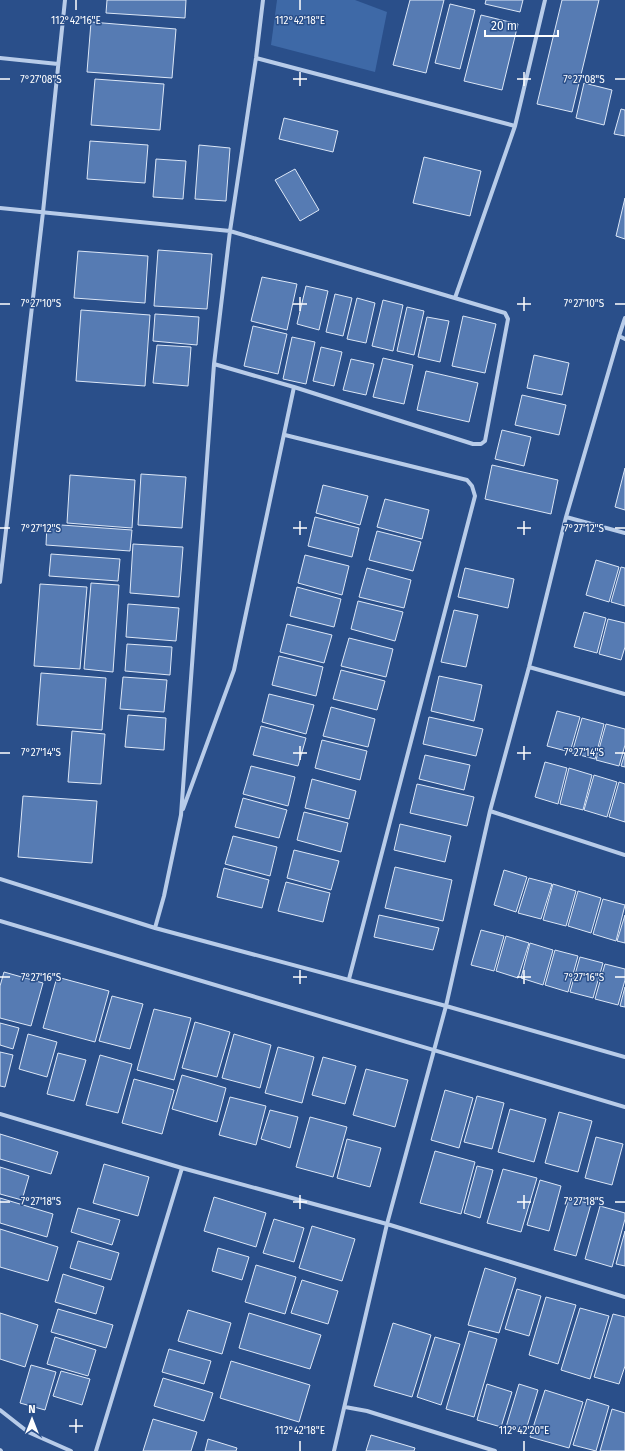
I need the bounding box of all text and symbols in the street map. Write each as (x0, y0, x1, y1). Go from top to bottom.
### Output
scale bar (485, 12, 558, 38)
text: 112°42'16"E (51, 15, 101, 27)
text: 112°42'18"E (275, 15, 325, 27)
text: 20 m (491, 19, 517, 33)
text: 7°27'08"S (20, 74, 62, 86)
text: 7°27'08"S (563, 74, 605, 86)
text: 7°27'10"S (21, 298, 62, 310)
text: 7°27'10"S (564, 298, 605, 310)
text: 7°27'12"S (21, 523, 62, 535)
text: 7°27'12"S (564, 523, 605, 535)
text: 7°27'14"S (21, 747, 62, 759)
text: 7°27'14"S (564, 747, 605, 759)
text: 7°27'16"S (21, 972, 62, 984)
text: 7°27'16"S (564, 972, 605, 984)
text: 7°27'18"S (21, 1196, 62, 1208)
text: 7°27'18"S (564, 1196, 605, 1208)
north arrow (12, 1399, 52, 1439)
text: N (28, 1403, 36, 1416)
text: 112°42'18"E (275, 1425, 325, 1437)
text: 112°42'20"E (499, 1425, 549, 1437)

